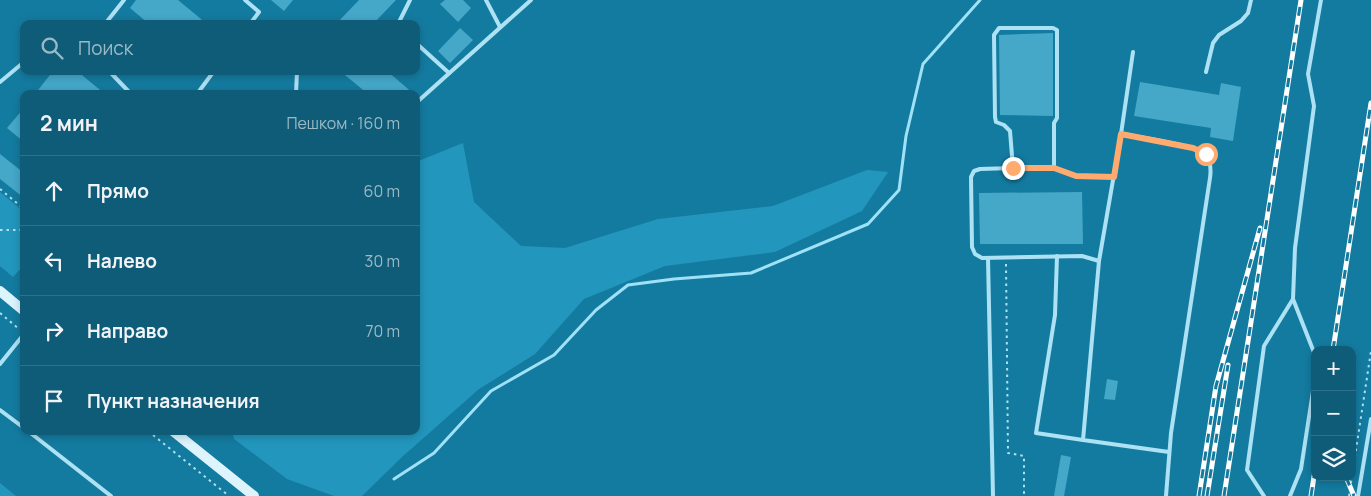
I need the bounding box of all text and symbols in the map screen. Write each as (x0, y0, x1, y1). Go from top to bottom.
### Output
search box (20, 20, 420, 75)
icon: search (38, 34, 66, 62)
text: Поиск (78, 35, 133, 61)
text: 2 мин (40, 109, 98, 137)
text: Пешком · 160 m (286, 112, 400, 134)
route start (1195, 143, 1218, 166)
route end (1002, 157, 1025, 180)
icon: ahead (40, 177, 68, 205)
text: Прямо (87, 178, 149, 204)
text: 60 m (364, 180, 400, 202)
icon: left (40, 247, 68, 275)
text: Налево (87, 248, 157, 274)
text: 30 m (365, 250, 400, 272)
icon: right (40, 317, 68, 345)
text: Направо (87, 318, 168, 344)
text: 70 m (365, 320, 400, 342)
map controls (1311, 346, 1356, 481)
button: + (1311, 346, 1356, 391)
icon: arrive (40, 387, 68, 415)
text: Пункт назначения (87, 388, 260, 414)
button: − (1311, 391, 1356, 436)
button: layers (1311, 436, 1356, 481)

